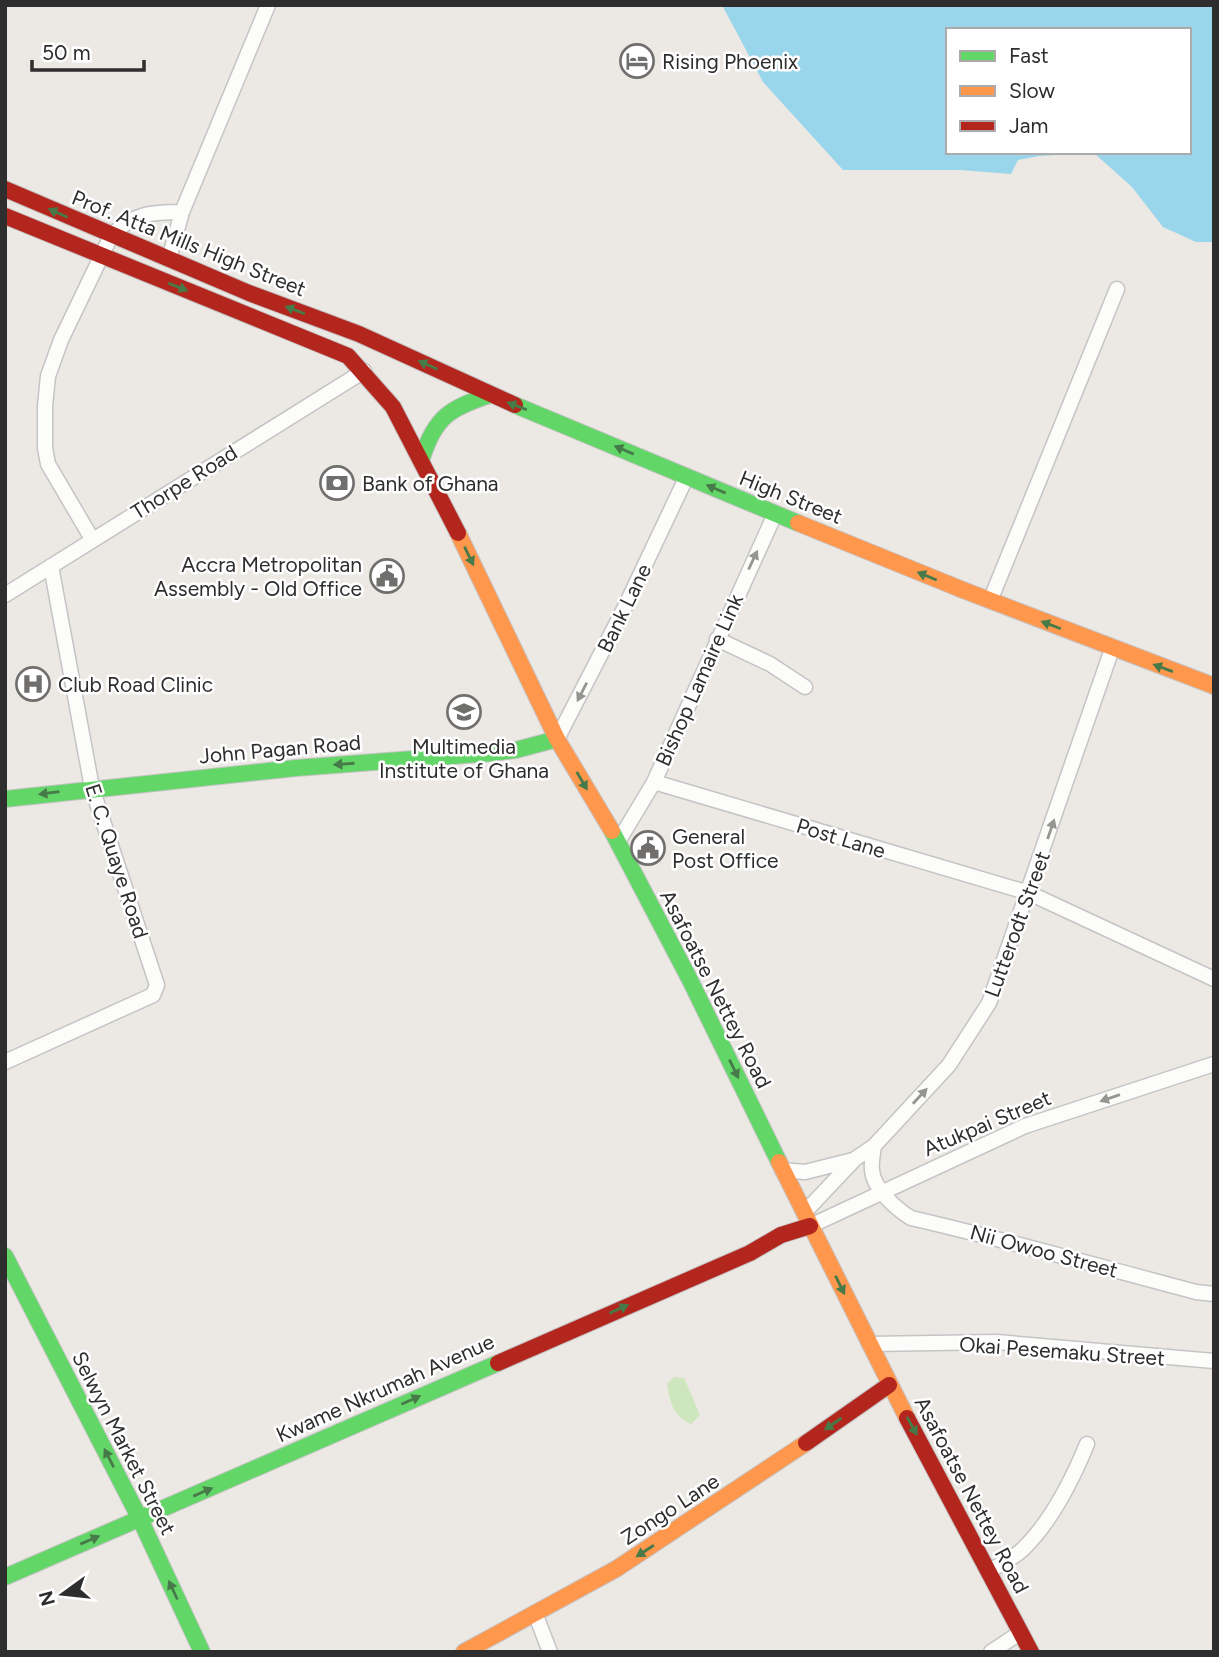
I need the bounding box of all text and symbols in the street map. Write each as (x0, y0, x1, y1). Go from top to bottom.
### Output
scale bar (32, 28, 144, 72)
legend (946, 28, 1191, 154)
text: 50 m (42, 40, 91, 65)
hotel icon: Rising Phoenix (618, 42, 656, 80)
text: Fast (1009, 43, 1049, 68)
place label: Rising Phoenix (662, 49, 798, 74)
text: Slow (1009, 78, 1055, 103)
text: Jam (1009, 113, 1048, 138)
street label: Prof. Atta Mills High Street (68, 185, 310, 301)
one-way arrow (48, 207, 68, 219)
one-way arrow (167, 281, 188, 292)
one-way arrow (284, 304, 305, 315)
one-way arrow (418, 359, 438, 371)
one-way arrow (507, 400, 528, 411)
street label: Thorpe Road (126, 440, 242, 524)
one-way arrow (614, 444, 634, 456)
bank icon: Bank of Ghana (318, 464, 356, 502)
street label: High Street (736, 465, 846, 529)
place label: Bank of Ghana (362, 471, 499, 496)
one-way arrow (706, 483, 727, 494)
one-way arrow (463, 546, 475, 566)
one-way arrow (748, 550, 759, 571)
place label: Accra Metropolitan Assembly - Old Office (154, 552, 362, 601)
public building icon: Accra Metropolitan Assembly - Old Office (368, 557, 406, 595)
street label: Bank Lane (592, 560, 656, 656)
one-way arrow (916, 570, 937, 581)
street label: Bishop Lamaire Link (650, 589, 748, 770)
one-way arrow (1041, 619, 1062, 630)
one-way arrow (1153, 662, 1174, 673)
hospital icon: Club Road Clinic (14, 665, 52, 703)
place label: Club Road Clinic (58, 672, 213, 697)
one-way arrow (576, 682, 588, 702)
school or university icon: Multimedia Institute of Ghana (445, 693, 483, 731)
street label: John Pagan Road (198, 729, 362, 769)
place label: Multimedia Institute of Ghana (379, 734, 549, 783)
one-way arrow (333, 759, 355, 770)
one-way arrow (576, 772, 588, 791)
street label: E. C. Quaye Road (80, 781, 154, 941)
one-way arrow (37, 788, 59, 799)
street label: Post Lane (793, 813, 889, 863)
one-way arrow (1046, 818, 1057, 839)
place label: General Post Office (672, 824, 779, 873)
public building icon: General Post Office (629, 829, 667, 867)
street label: Lutterodt Street (979, 848, 1055, 1000)
street label: Asafoatse Nettey Road (655, 886, 777, 1092)
one-way arrow (728, 1059, 739, 1079)
street label: Atukpai Street (919, 1085, 1055, 1161)
one-way arrow (912, 1088, 928, 1105)
one-way arrow (1099, 1093, 1120, 1104)
street label: Nii Owoo Street (967, 1219, 1121, 1283)
one-way arrow (834, 1275, 845, 1295)
one-way arrow (609, 1303, 629, 1315)
street label: Kwame Nkrumah Avenue (272, 1329, 498, 1447)
street label: Okai Pesemaku Street (958, 1331, 1166, 1371)
street label: Selwyn Market Street (67, 1347, 181, 1539)
street label: Asafoatse Nettey Road (910, 1392, 1034, 1598)
one-way arrow (401, 1394, 421, 1406)
one-way arrow (906, 1416, 918, 1436)
one-way arrow (824, 1417, 842, 1431)
one-way arrow (103, 1448, 114, 1468)
street label: Zongo Lane (616, 1468, 724, 1550)
one-way arrow (192, 1486, 213, 1497)
one-way arrow (80, 1535, 101, 1546)
one-way arrow (635, 1544, 654, 1557)
north arrow (28, 1559, 98, 1629)
one-way arrow (167, 1580, 179, 1600)
text: N (34, 1588, 60, 1608)

